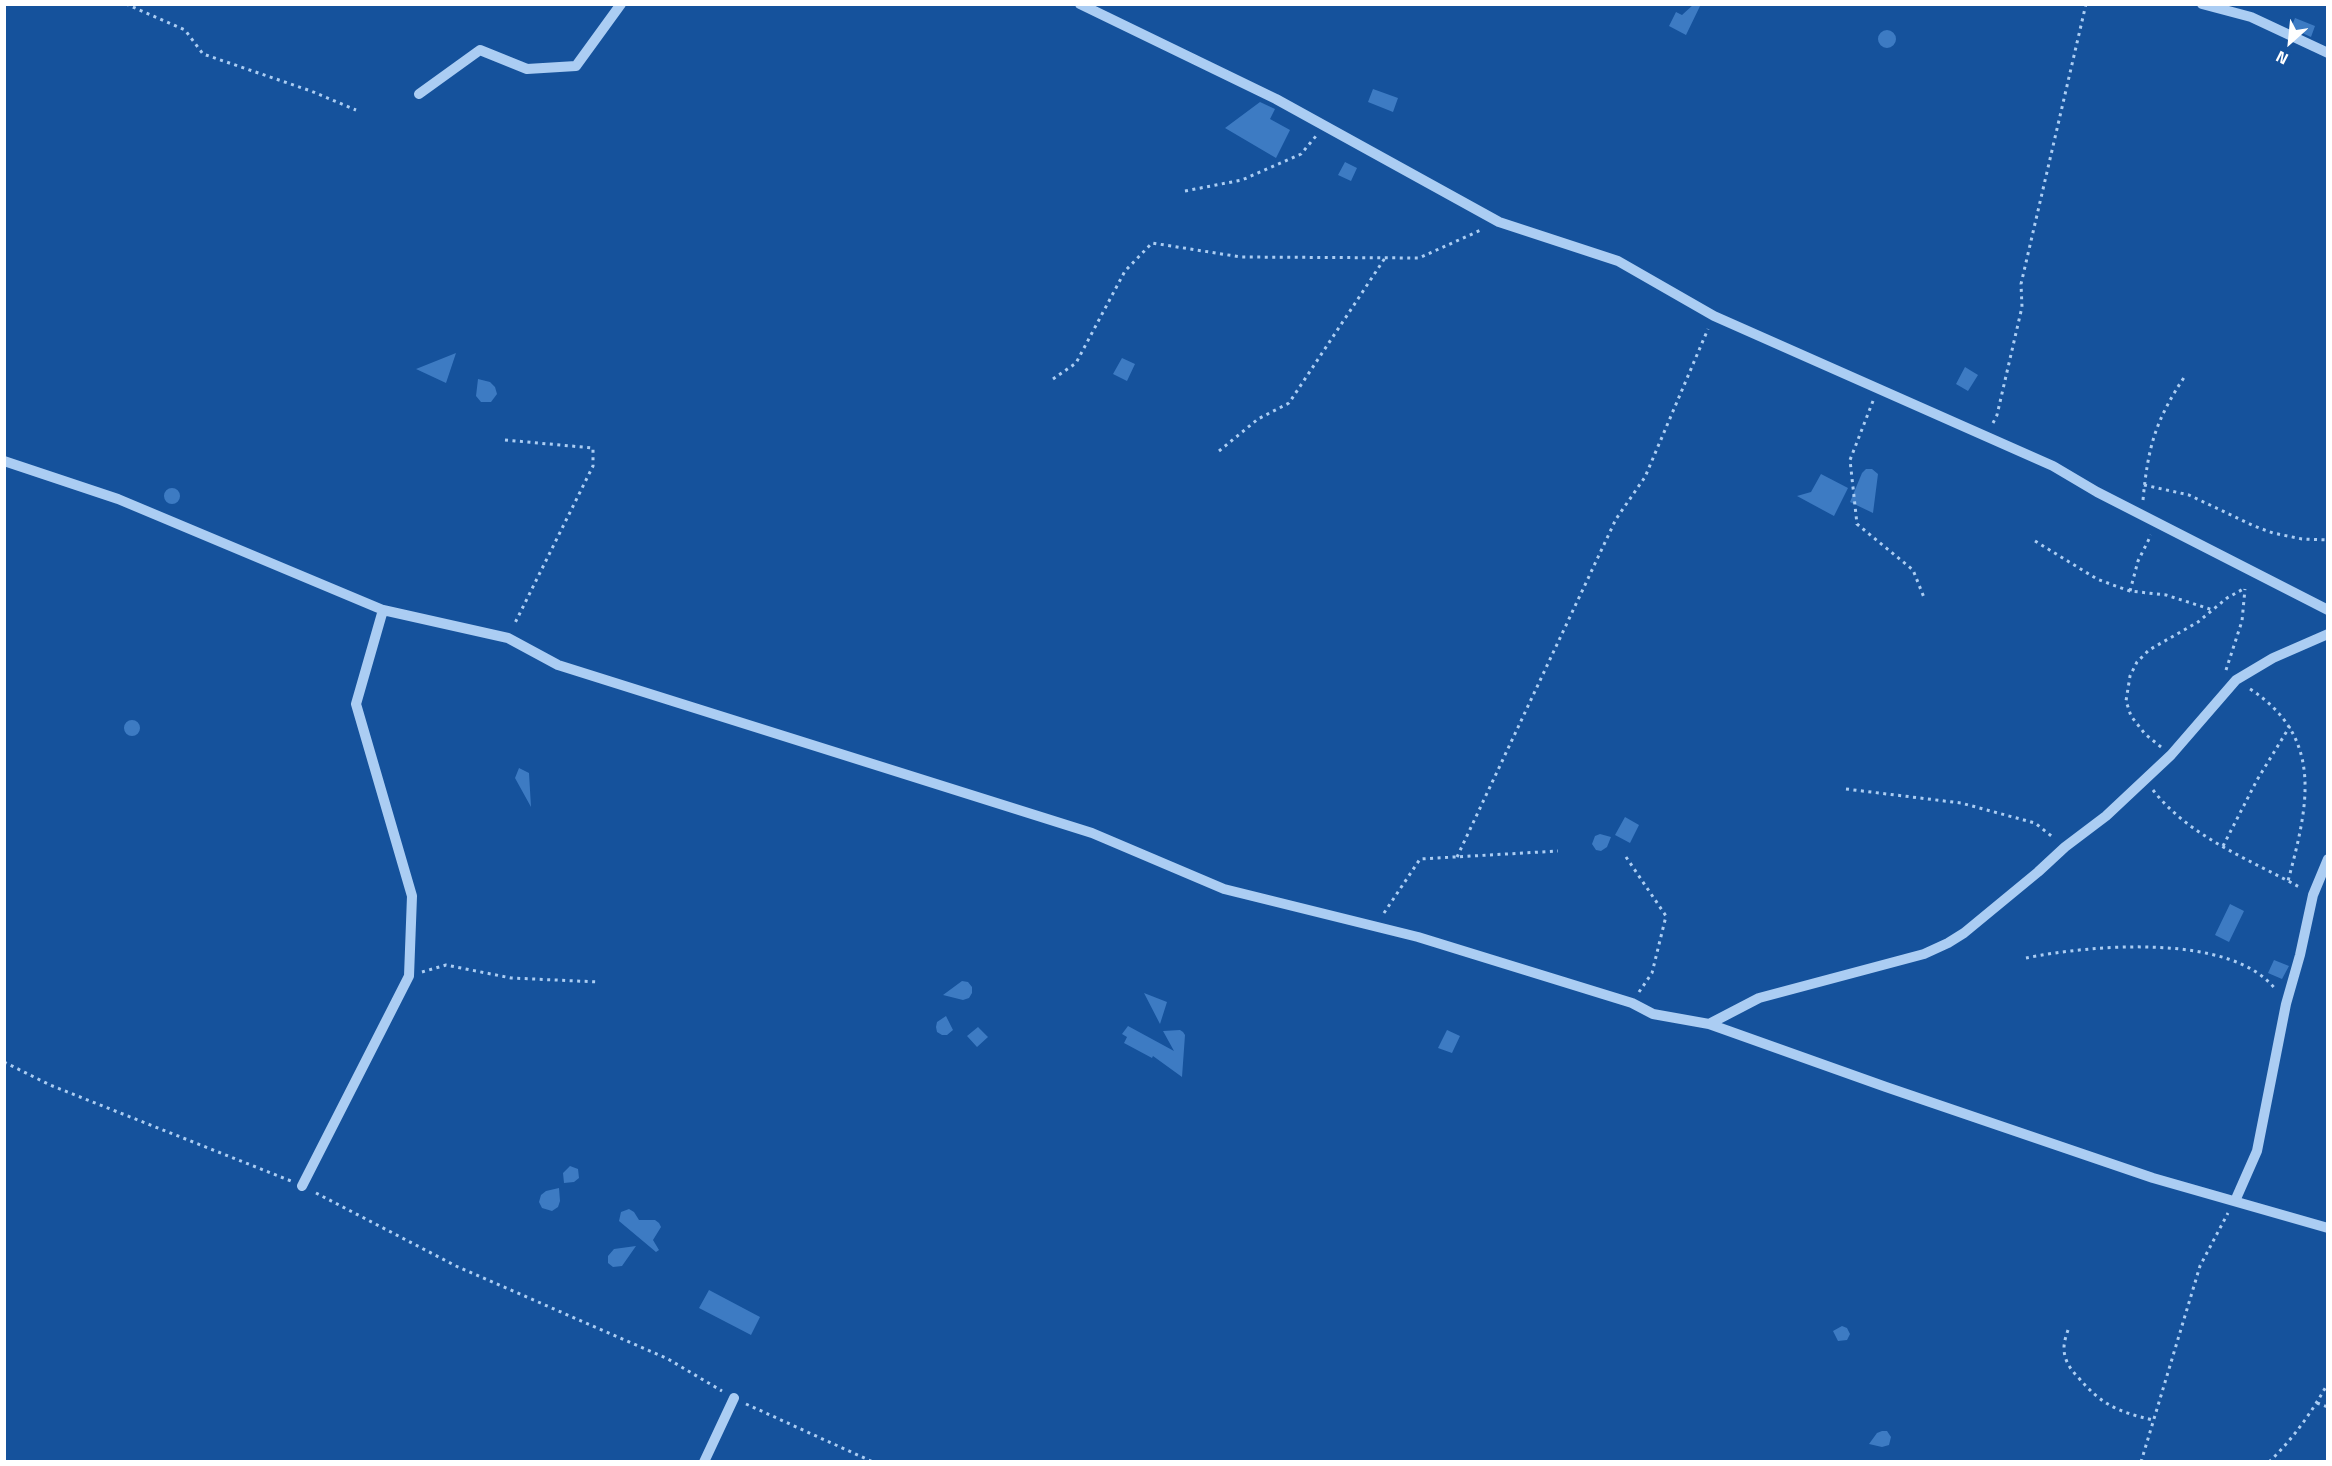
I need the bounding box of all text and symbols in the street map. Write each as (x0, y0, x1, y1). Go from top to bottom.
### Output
north arrow (2260, 12, 2320, 72)
text: N (2271, 45, 2292, 71)

